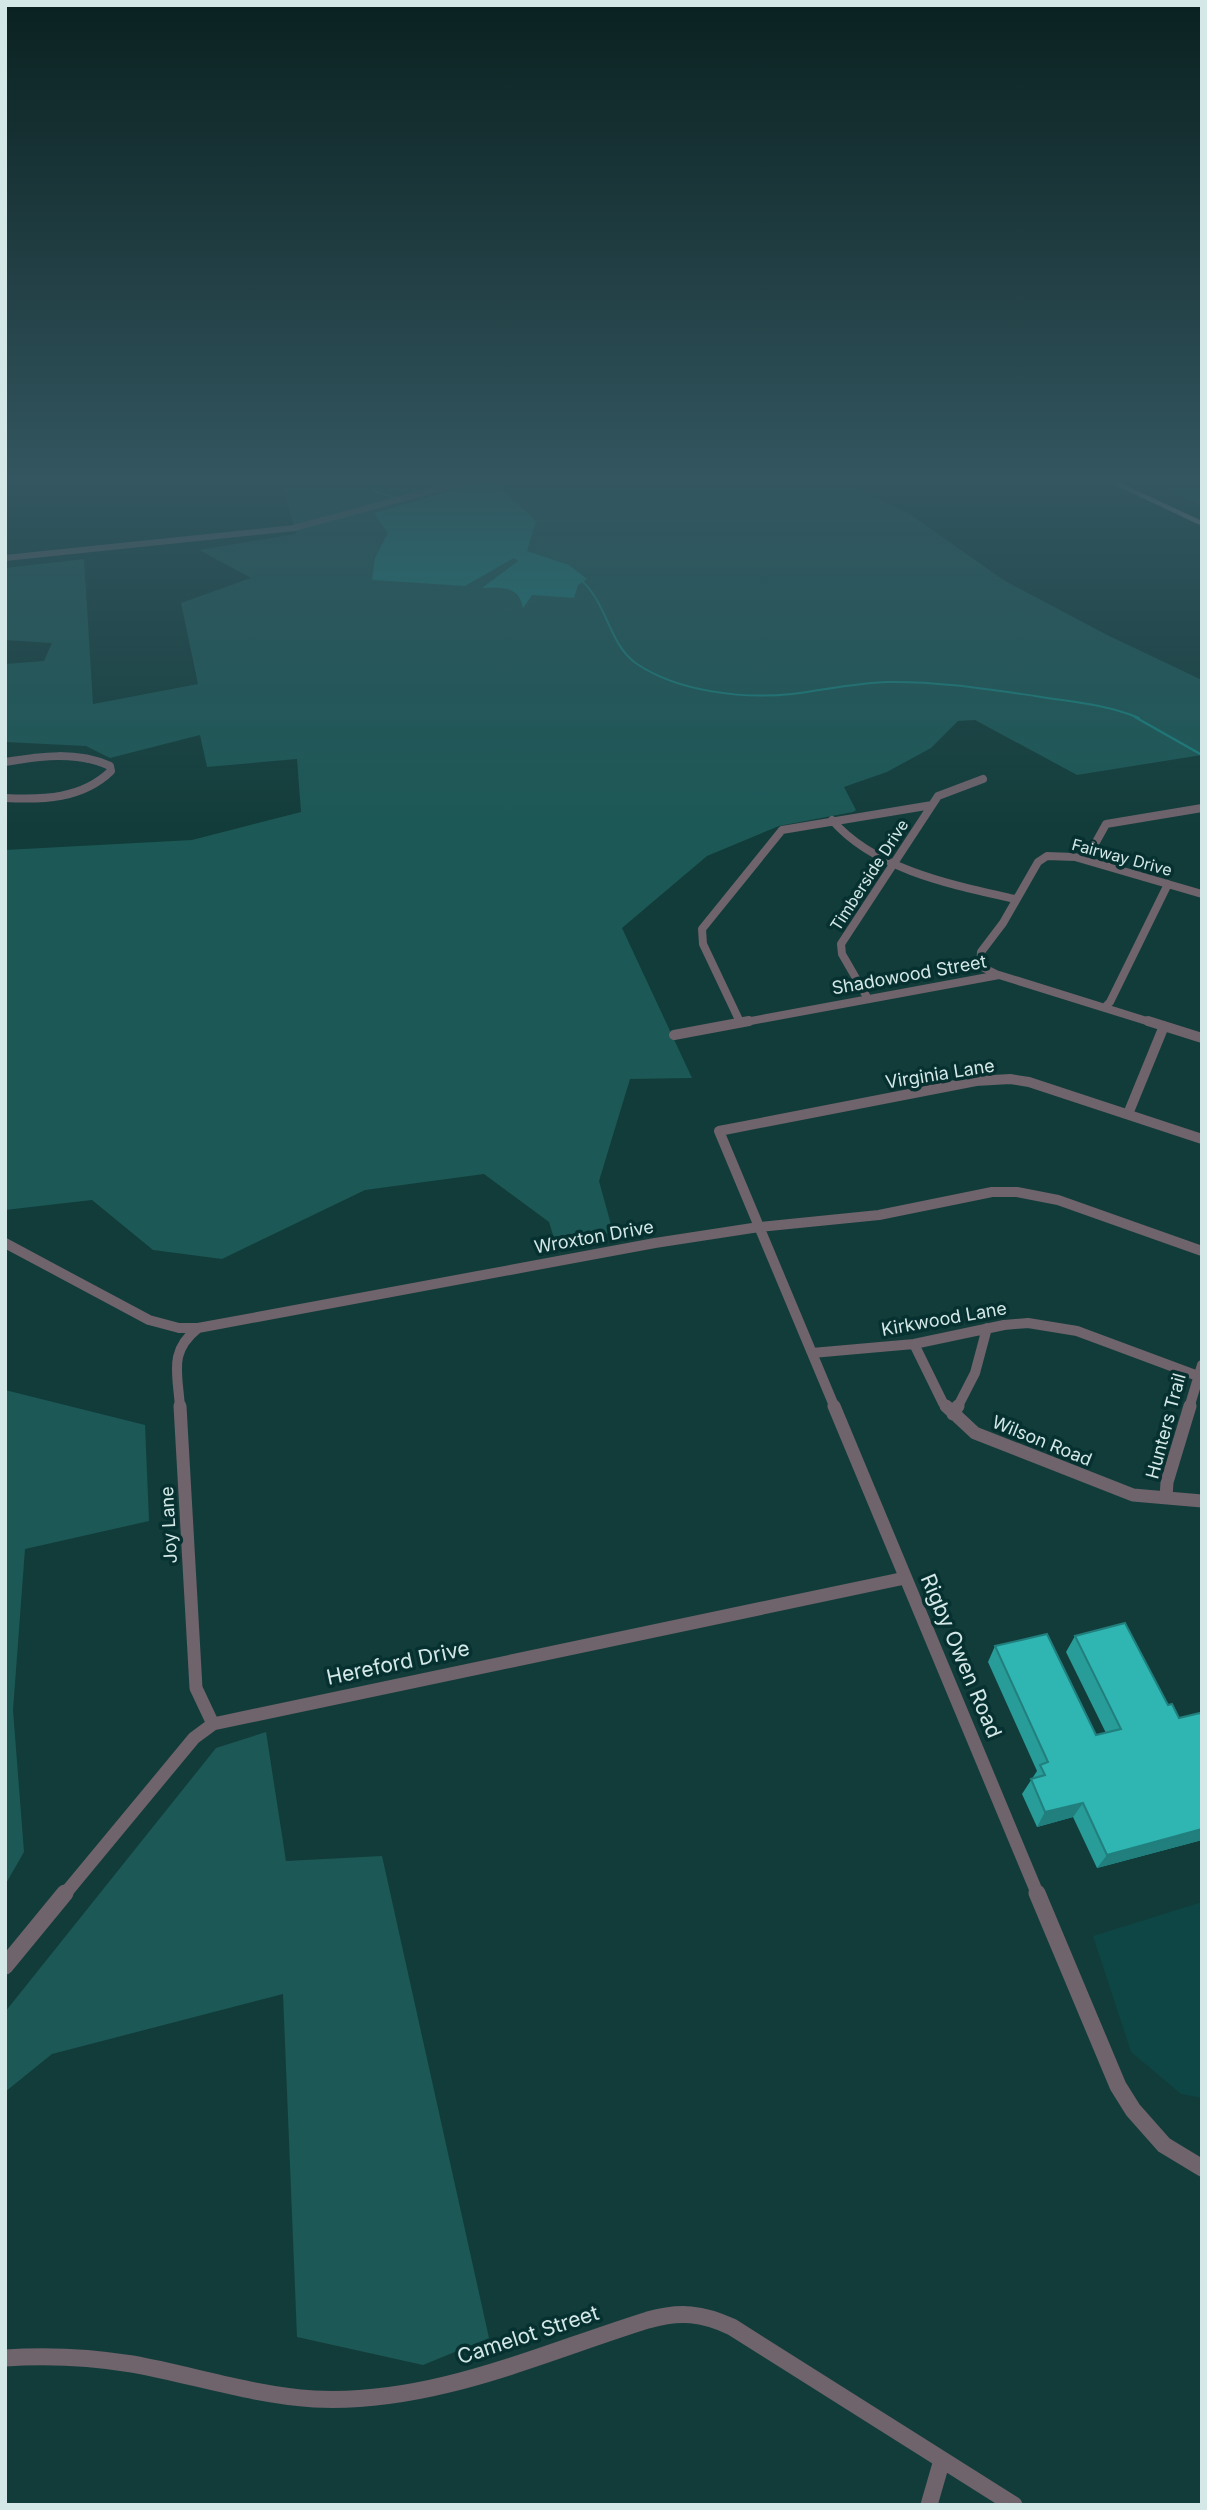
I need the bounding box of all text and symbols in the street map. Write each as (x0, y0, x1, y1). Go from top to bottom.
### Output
street label: Timberside Drive (825, 815, 913, 935)
street label: Fairway Drive (1070, 834, 1174, 880)
street label: Shadowood Street (830, 951, 988, 998)
street label: Virginia Lane (884, 1055, 996, 1092)
street label: Wroxton Drive (532, 1216, 655, 1257)
street label: Kirkwood Lane (879, 1297, 1008, 1340)
street label: Hunters Trail (1141, 1371, 1190, 1481)
street label: Wilson Road (989, 1411, 1095, 1470)
street label: Joy Lane (156, 1486, 181, 1564)
street label: Rigby Owen Road (916, 1570, 1007, 1742)
street label: Hereford Drive (324, 1635, 472, 1690)
street label: Camelot Street (454, 2300, 602, 2369)

